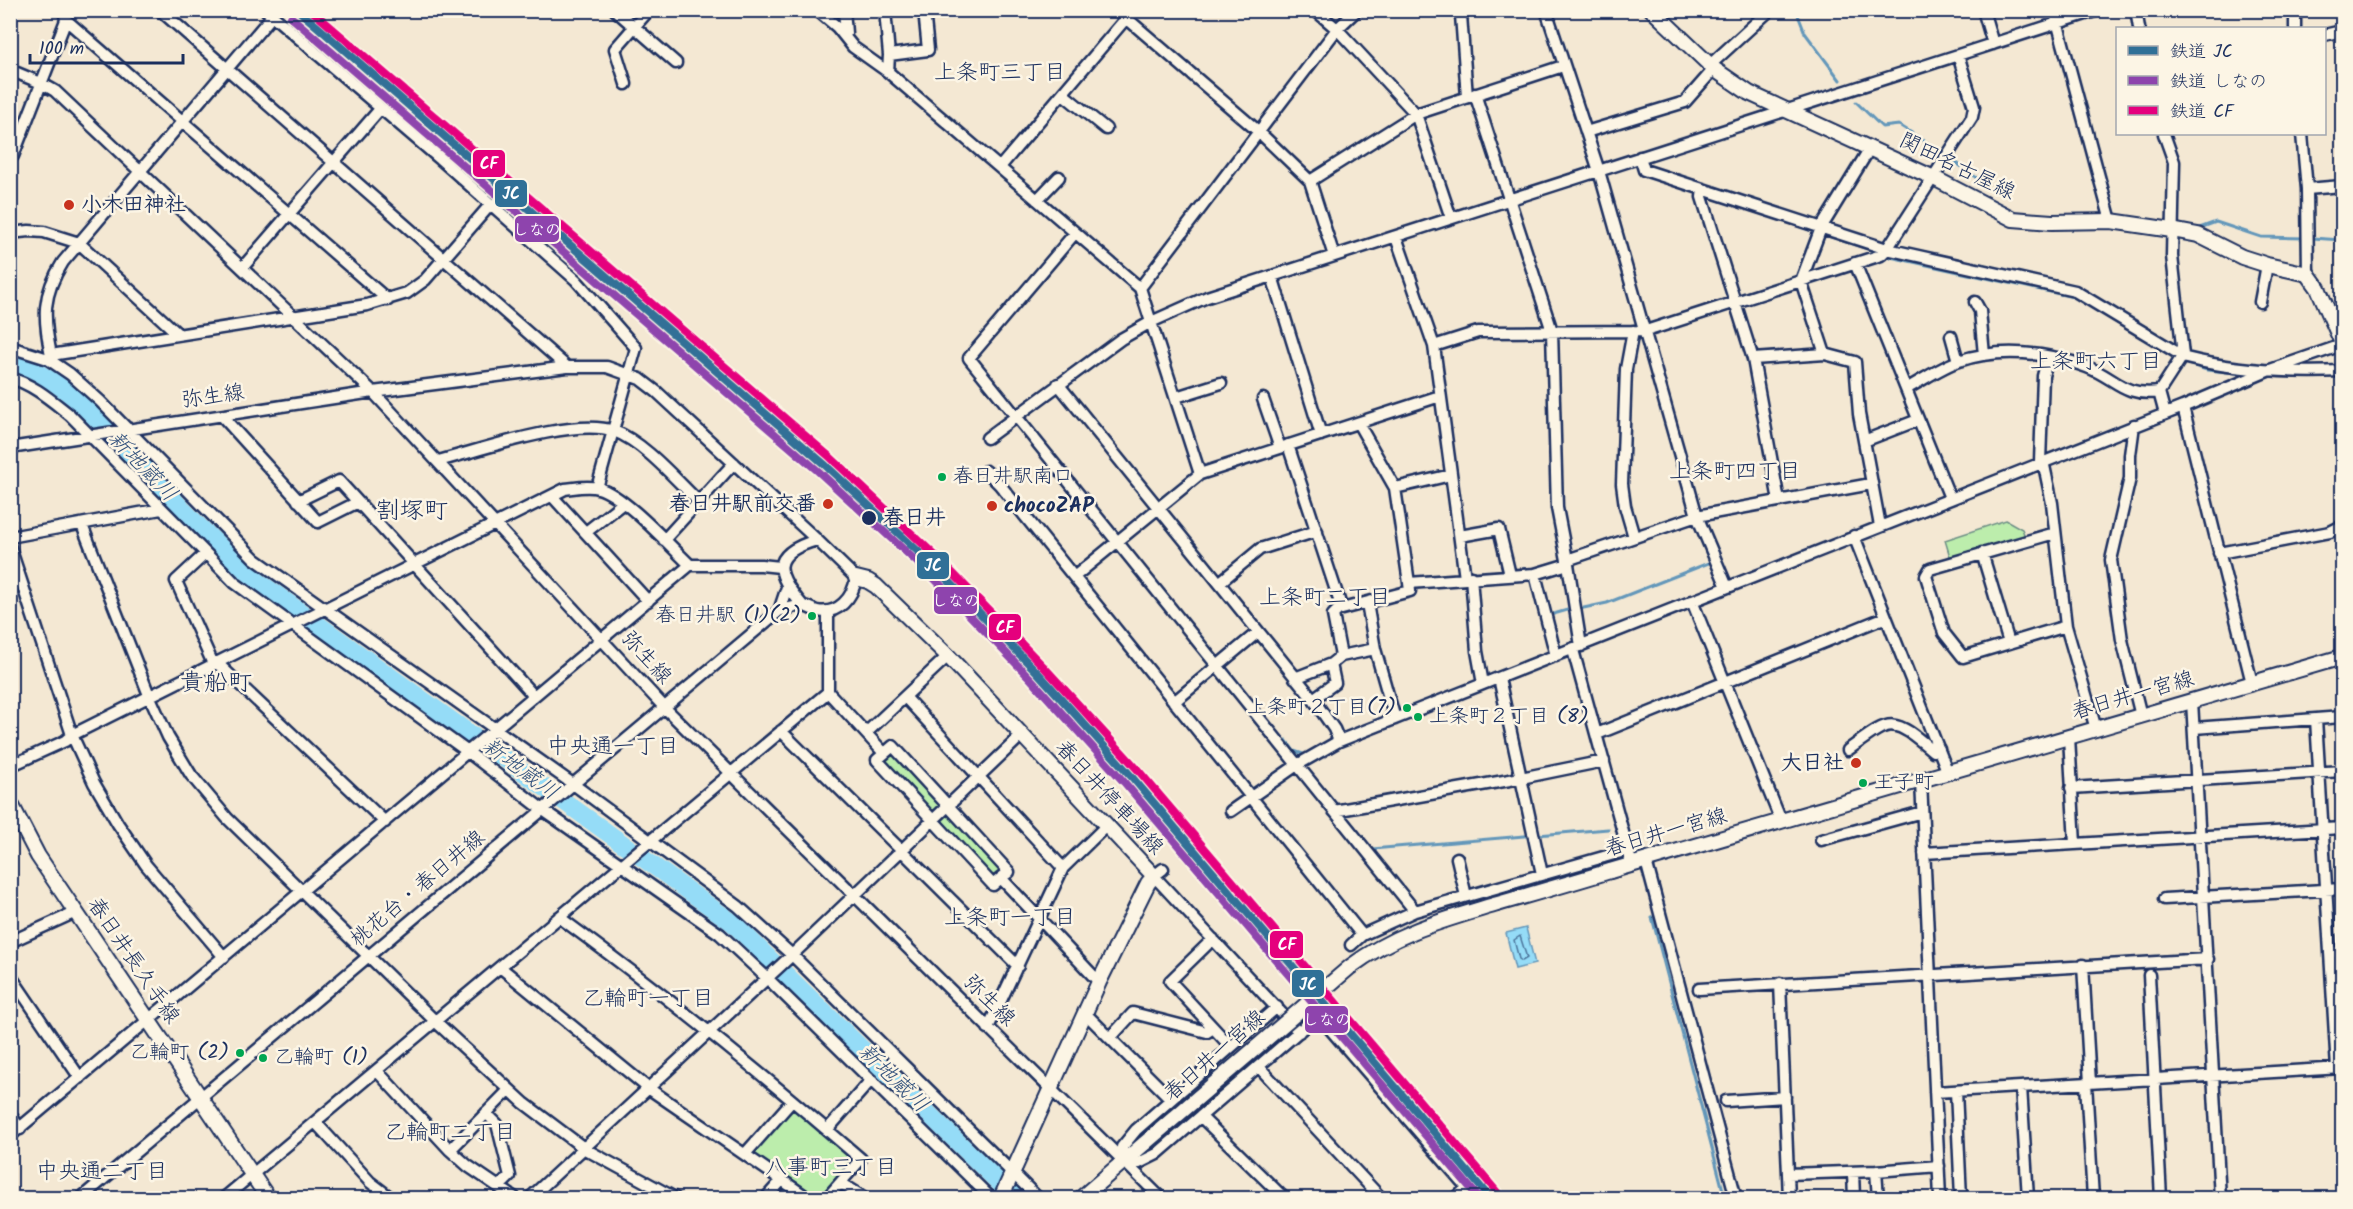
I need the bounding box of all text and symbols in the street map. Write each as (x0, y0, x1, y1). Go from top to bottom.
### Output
scale bar (30, 27, 183, 65)
legend (2116, 27, 2326, 135)
text: 100 m (39, 35, 84, 64)
text: 鉄道 JC (2170, 38, 2232, 67)
district label: 上条町三丁目 (934, 56, 1066, 91)
text: 鉄道 しなの (2170, 68, 2267, 97)
text: 鉄道 CF (2170, 98, 2235, 127)
street label: 関田名古屋線 (1893, 125, 2021, 209)
line badge: CF (472, 149, 506, 178)
text: CF (480, 152, 500, 177)
line badge: JC (494, 179, 528, 208)
text: JC (502, 182, 520, 207)
place label: 小木田神社 (81, 189, 186, 222)
marker: 小木田神社 (62, 198, 76, 212)
line badge: しなの (514, 215, 560, 243)
text: しなの (513, 218, 561, 243)
district label: 上条町六丁目 (2030, 345, 2162, 380)
street label: 弥生線 (180, 376, 246, 418)
water label: 新地蔵川 (99, 423, 185, 511)
district label: 上条町四丁目 (1669, 455, 1801, 490)
place label: 春日井駅南口 (953, 461, 1073, 493)
marker: 春日井駅南口 (936, 471, 948, 483)
place label: 春日井駅前交番 (669, 488, 816, 521)
place label: chocoZAP (1004, 490, 1095, 523)
district label: 割塚町 (376, 492, 448, 531)
marker: 春日井駅前交番 (821, 497, 835, 511)
marker: chocoZAP (985, 499, 999, 513)
place label: 春日井 (883, 502, 946, 535)
marker: 春日井 (860, 509, 878, 527)
line badge: JC (916, 551, 950, 580)
text: JC (924, 554, 942, 579)
district label: 上条町二丁目 (1259, 581, 1391, 616)
line badge: しなの (933, 586, 978, 615)
text: しなの (932, 589, 980, 614)
place label: 春日井駅 (1)(2) (656, 600, 801, 632)
marker: 春日井駅 (1)(2) (806, 610, 818, 622)
line badge: CF (988, 613, 1022, 641)
text: CF (996, 616, 1016, 641)
street label: 弥生線 (613, 624, 679, 692)
street label: 春日井一宮線 (2068, 663, 2198, 729)
district label: 貴船町 (180, 664, 252, 703)
place label: 上条町２丁目(7) (1247, 692, 1396, 724)
place label: 上条町２丁目 (8) (1429, 701, 1589, 733)
marker: 上条町２丁目(7) (1401, 702, 1413, 714)
marker: 上条町２丁目 (8) (1412, 711, 1424, 723)
water label: 新地蔵川 (474, 730, 566, 810)
district label: 中央通一丁目 (547, 730, 679, 765)
street label: 春日井停車場線 (1047, 733, 1171, 863)
place label: 大日社 (1781, 747, 1844, 780)
marker: 大日社 (1849, 756, 1863, 770)
place label: 王子町 (1874, 767, 1934, 799)
marker: 王子町 (1857, 777, 1869, 789)
street label: 春日井一宮線 (1601, 800, 1731, 866)
street label: 桃花台・春日井線 (343, 822, 493, 956)
street label: 春日井長久手線 (78, 891, 188, 1031)
district label: 上条町一丁目 (944, 901, 1076, 936)
line badge: CF (1269, 930, 1304, 959)
text: CF (1278, 933, 1298, 958)
street label: 弥生線 (955, 967, 1023, 1035)
line badge: JC (1291, 969, 1325, 998)
text: JC (1299, 973, 1317, 998)
district label: 乙輪町一丁目 (582, 982, 714, 1017)
street label: 春日井一宮線 (1157, 1002, 1273, 1110)
line badge: しなの (1304, 1005, 1349, 1034)
text: しなの (1303, 1008, 1351, 1033)
water label: 新地蔵川 (849, 1036, 937, 1122)
place label: 乙輪町 (2) (130, 1037, 229, 1069)
place label: 乙輪町 (1) (274, 1042, 368, 1074)
marker: 乙輪町 (2) (234, 1047, 246, 1059)
marker: 乙輪町 (1) (257, 1052, 269, 1064)
district label: 乙輪町二丁目 (384, 1116, 516, 1151)
district label: 八事町三丁目 (765, 1151, 897, 1186)
district label: 中央通二丁目 (36, 1155, 168, 1190)

